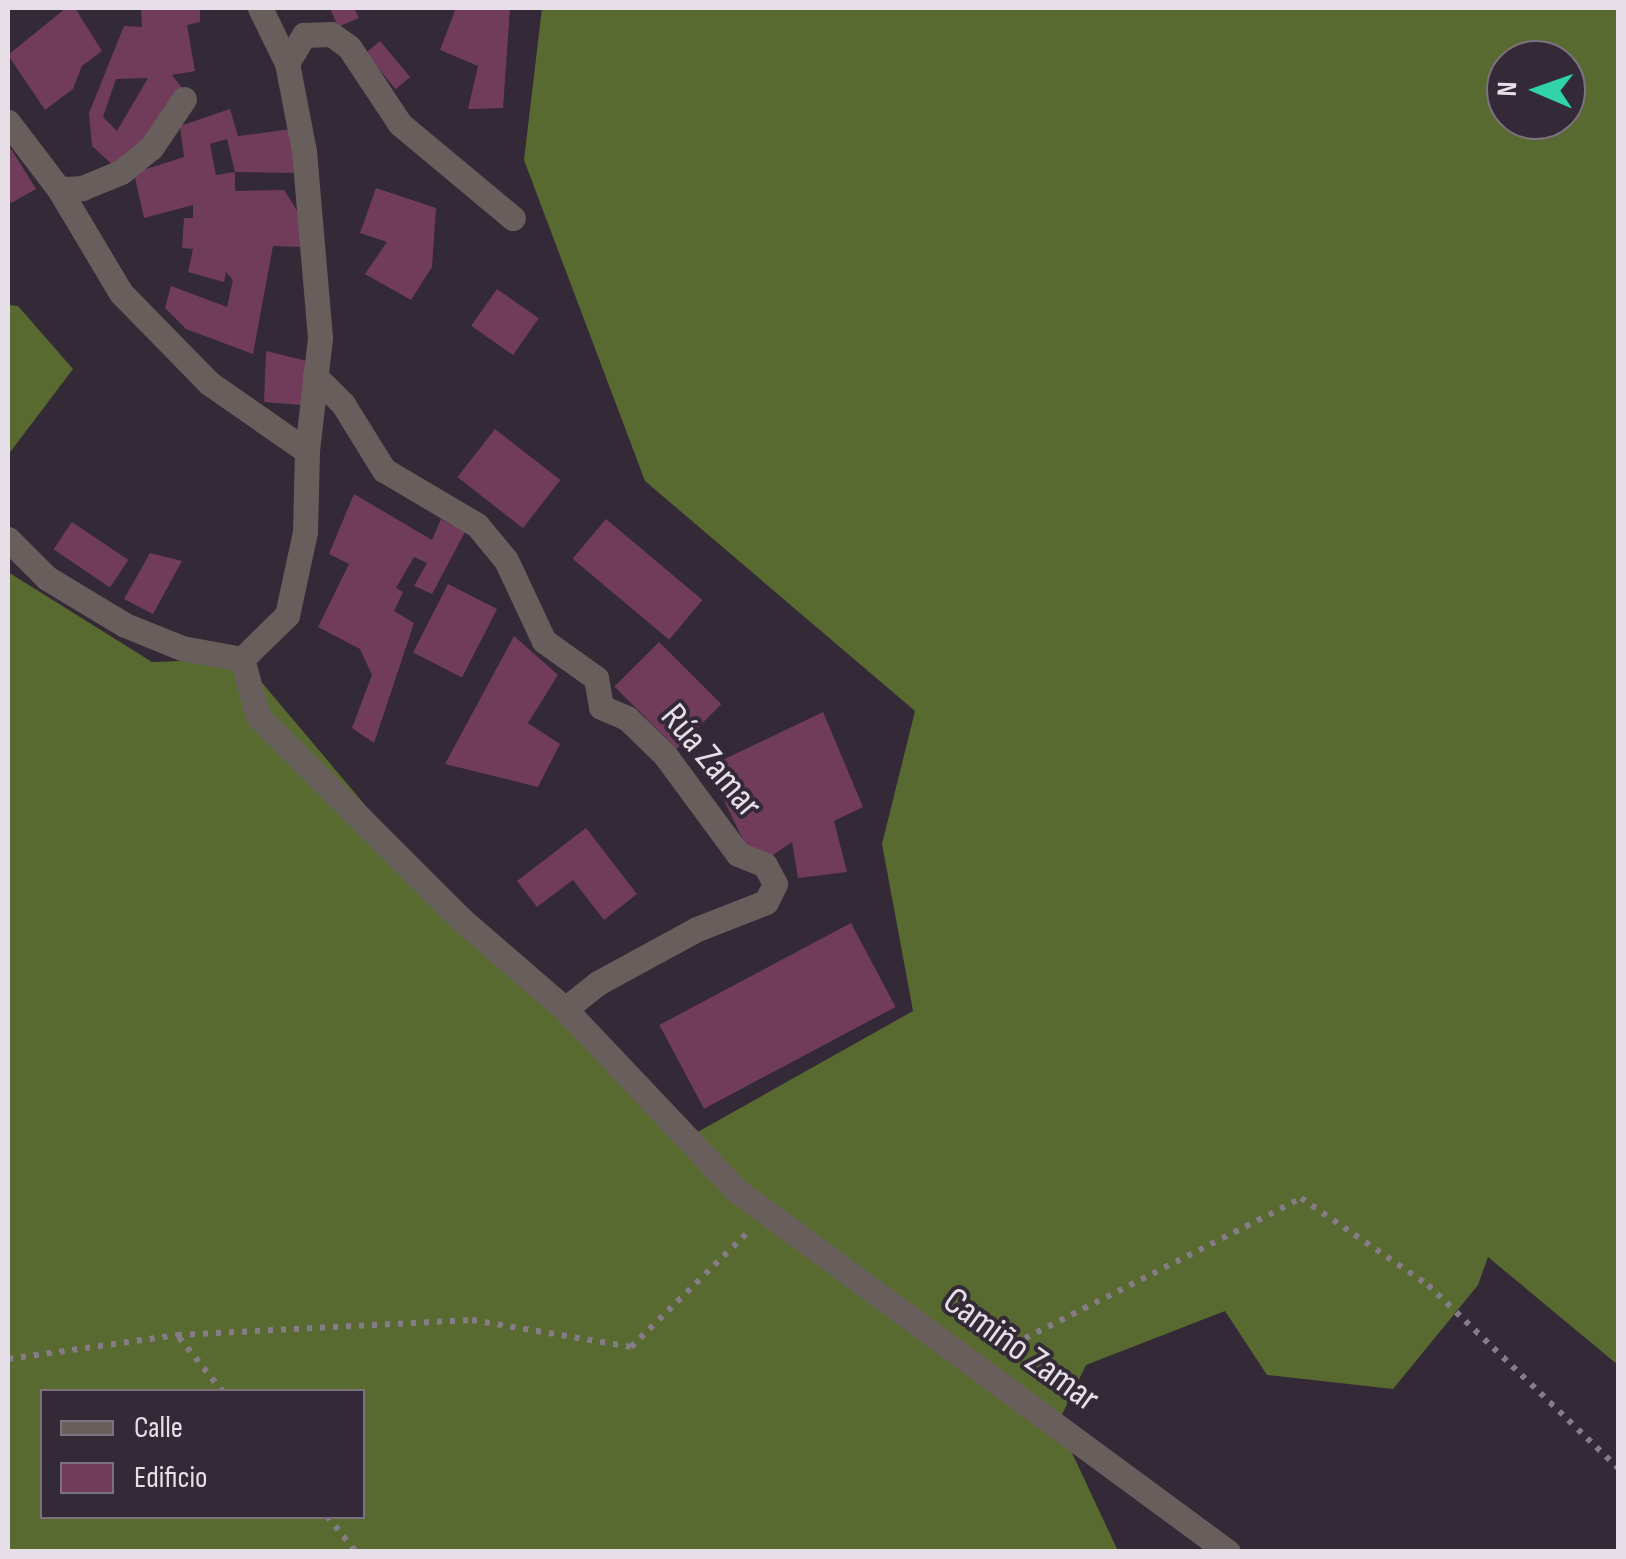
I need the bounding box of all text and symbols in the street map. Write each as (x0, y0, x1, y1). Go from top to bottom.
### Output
north arrow (1486, 40, 1586, 140)
text: N (1491, 81, 1524, 97)
street label: Rúa Zamar (650, 695, 772, 827)
street label: Camiño Zamar (934, 1278, 1108, 1422)
legend (40, 1389, 365, 1519)
text: Calle (134, 1410, 183, 1446)
text: Edificio (134, 1460, 207, 1496)

